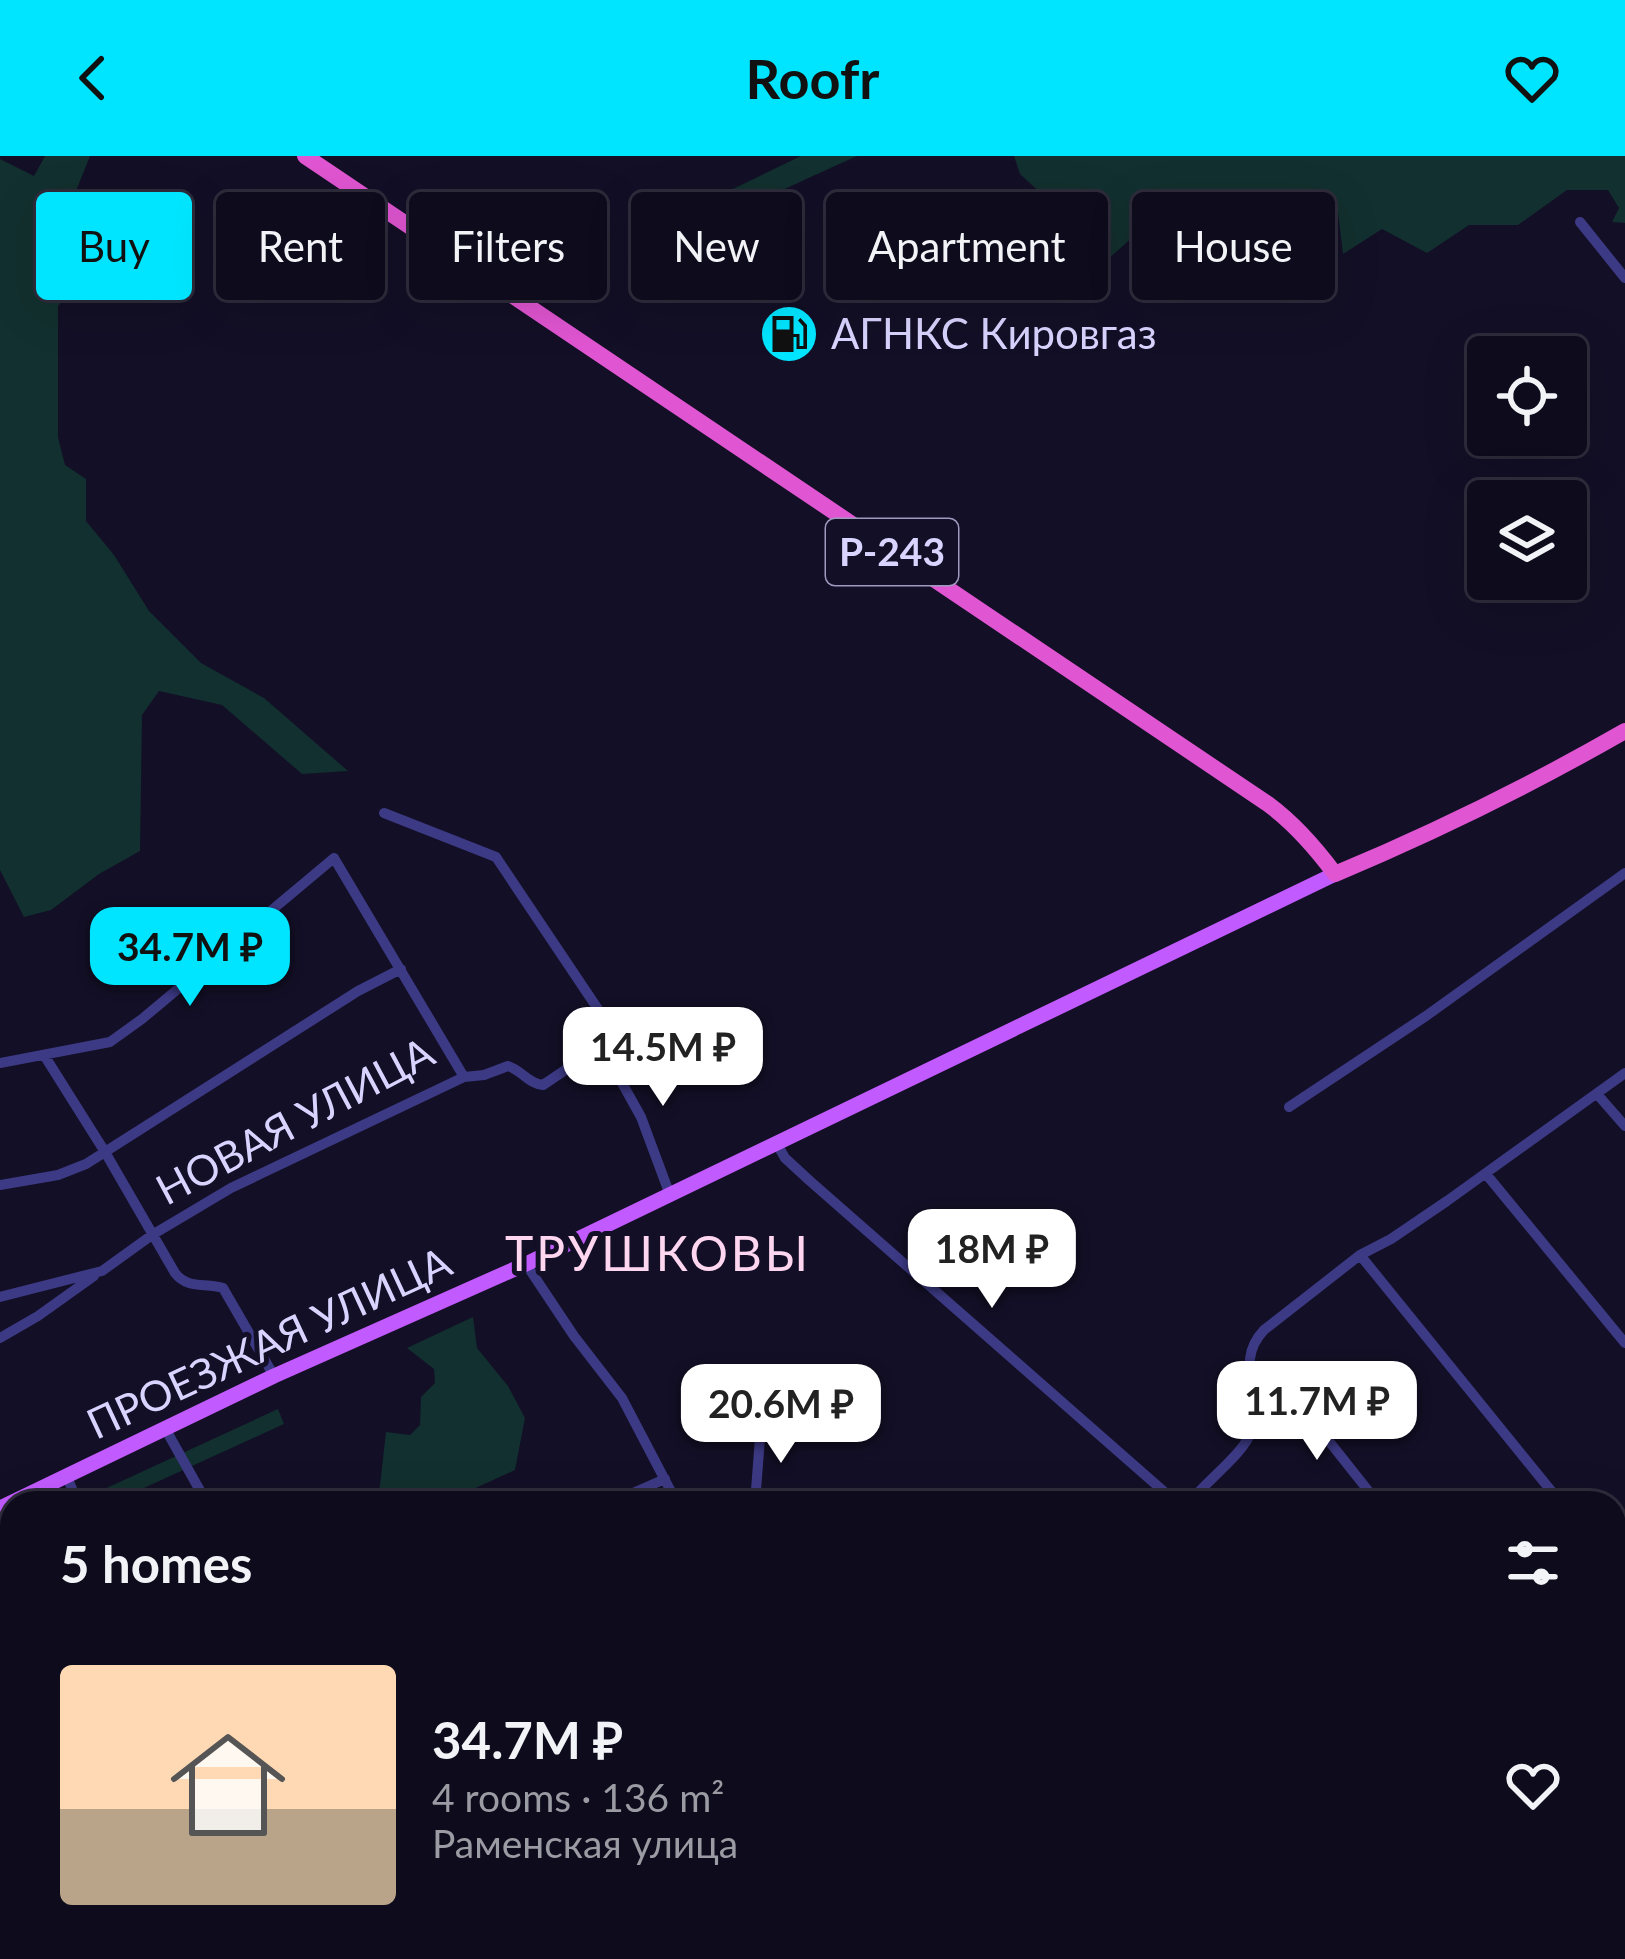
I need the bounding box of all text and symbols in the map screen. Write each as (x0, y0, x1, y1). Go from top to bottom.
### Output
icon: back (60, 45, 126, 111)
icon: heart (1499, 45, 1565, 111)
text: Roofr (746, 46, 879, 111)
chip: Buy (36, 192, 192, 300)
chip: Rent (216, 192, 385, 300)
chip: Filters (409, 192, 607, 300)
chip: New (631, 192, 802, 300)
chip: Apartment (826, 192, 1108, 300)
chip: House (1132, 192, 1335, 300)
fuel station icon: АГНКС Кировгаз (758, 303, 820, 365)
place label: АГНКС Кировгаз (831, 308, 1157, 358)
map controls (1467, 336, 1587, 600)
button: locate (1467, 336, 1587, 456)
button: layers (1467, 480, 1587, 600)
road number: Р-243 (826, 519, 958, 585)
pin: 34.7M ₽ (79, 907, 301, 1009)
text: 34.7M ₽ (117, 923, 263, 969)
pin: 14.5M ₽ (552, 1007, 774, 1109)
text: 14.5M ₽ (590, 1023, 736, 1069)
street label: НОВАЯ УЛИЦА (147, 1026, 442, 1214)
pin: 18M ₽ (908, 1209, 1076, 1311)
district label: ТРУШКОВЫ (505, 1224, 811, 1281)
text: 18M ₽ (935, 1225, 1049, 1271)
street label: ПРОЕЗЖАЯ УЛИЦА (79, 1235, 459, 1448)
pin: 11.7M ₽ (1206, 1361, 1428, 1463)
pin: 20.6M ₽ (670, 1364, 892, 1466)
text: 11.7M ₽ (1244, 1377, 1390, 1423)
text: 20.6M ₽ (708, 1380, 854, 1426)
icon: filters (1500, 1530, 1566, 1596)
text: 5 homes (60, 1533, 252, 1594)
text: 34.7M ₽ (432, 1709, 623, 1770)
icon: home (156, 1713, 300, 1857)
icon: heart (1500, 1752, 1566, 1818)
text: 4 rooms · 136 m² (432, 1774, 724, 1820)
text: Раменская улица (432, 1820, 738, 1866)

